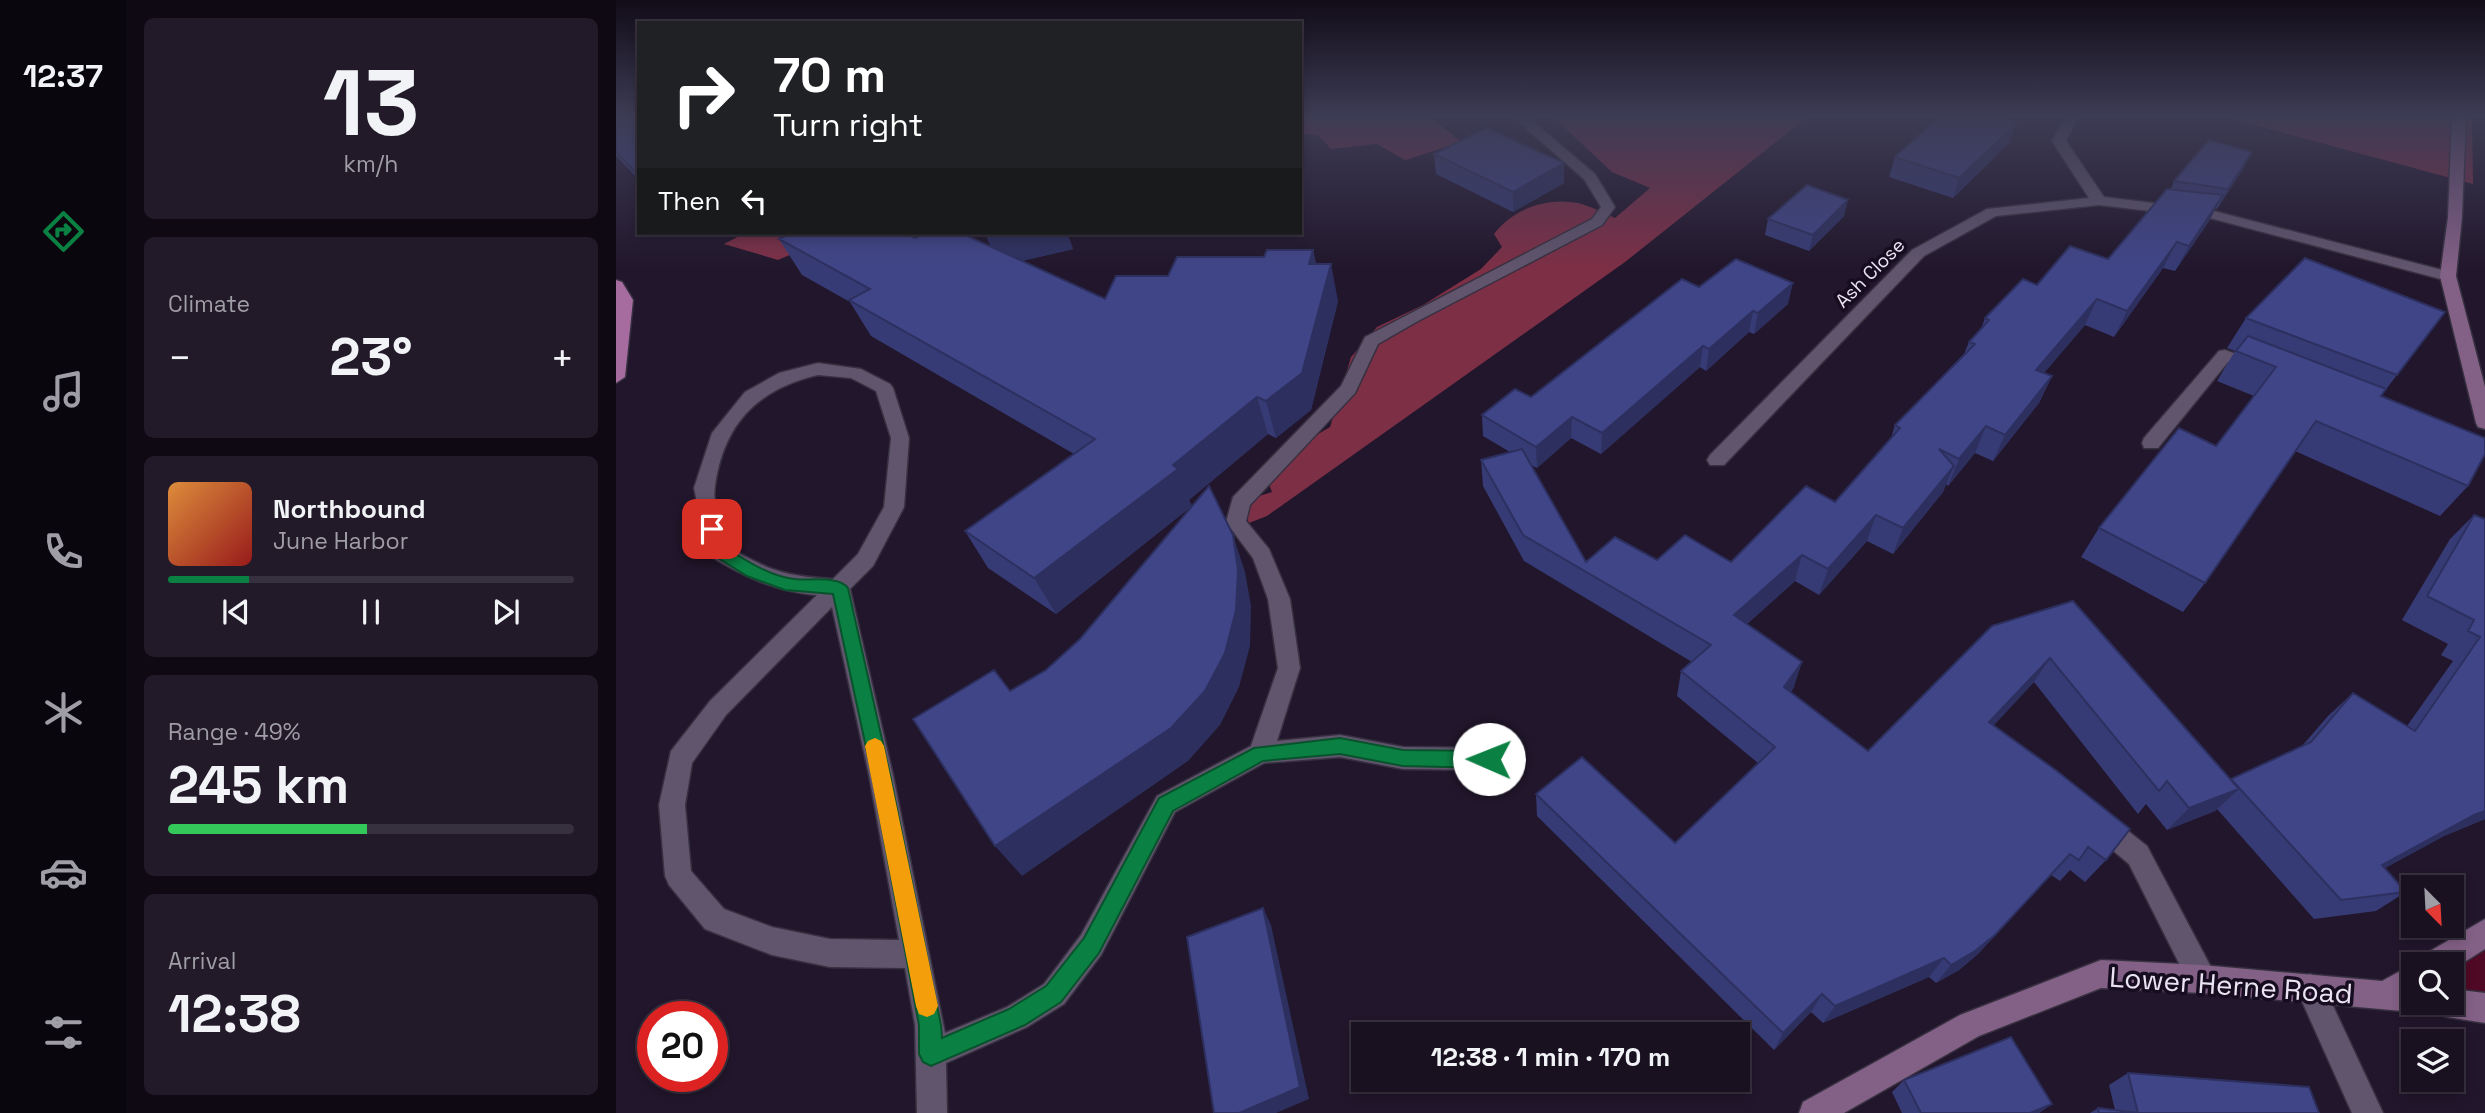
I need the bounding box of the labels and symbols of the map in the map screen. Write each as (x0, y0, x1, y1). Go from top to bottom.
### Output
street label: Ash Close (1830, 233, 1910, 313)
pin (682, 499, 742, 559)
position arrow (1452, 722, 1526, 796)
north arrow (2401, 875, 2464, 938)
street label: Lower Herne Road (2108, 959, 2354, 1011)
speed limit sign: 20 (637, 1001, 728, 1092)

